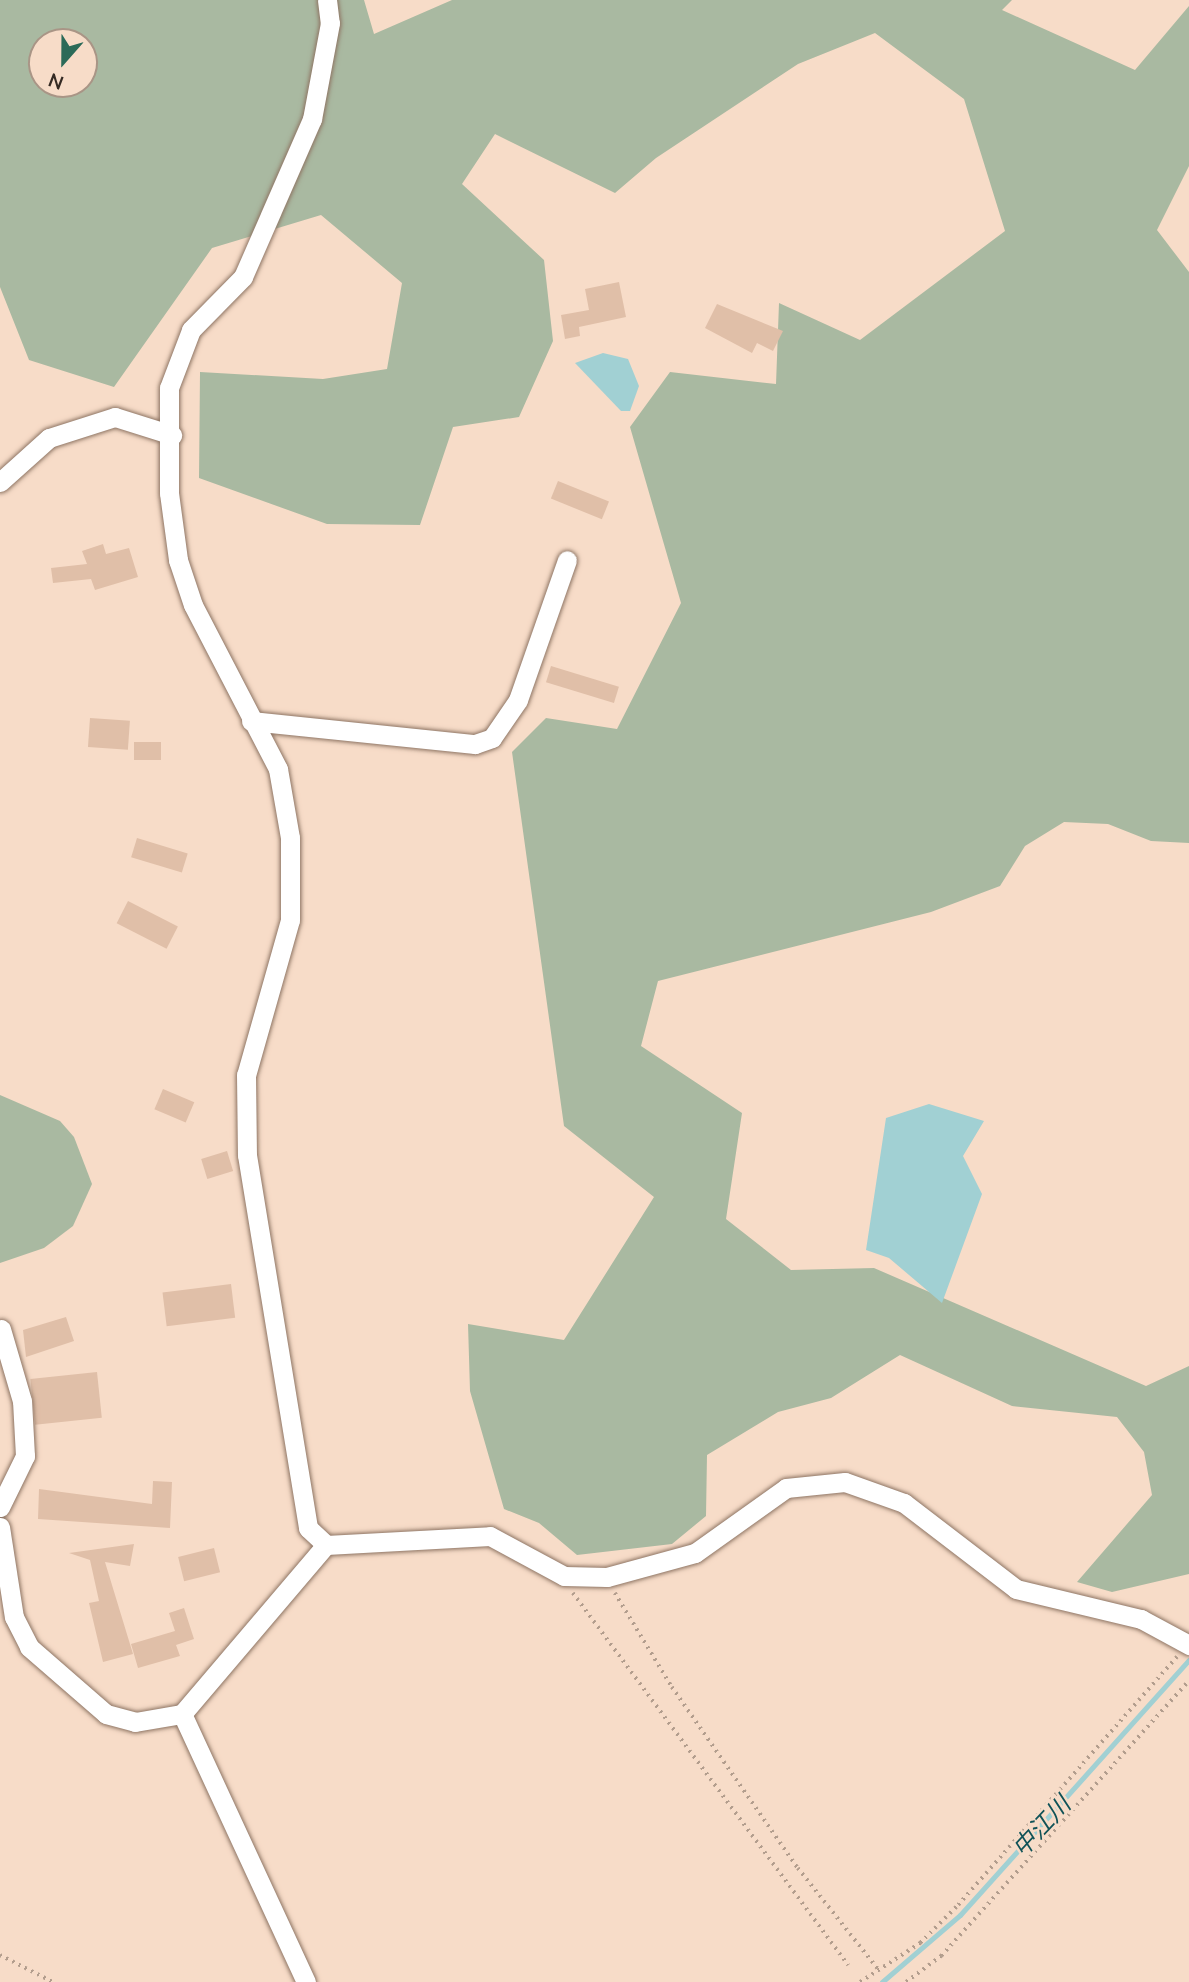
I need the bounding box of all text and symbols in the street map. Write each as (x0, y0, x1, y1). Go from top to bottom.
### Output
north arrow (28, 28, 98, 98)
text: N (45, 66, 67, 95)
water label: 中江川 (1007, 1791, 1077, 1863)

